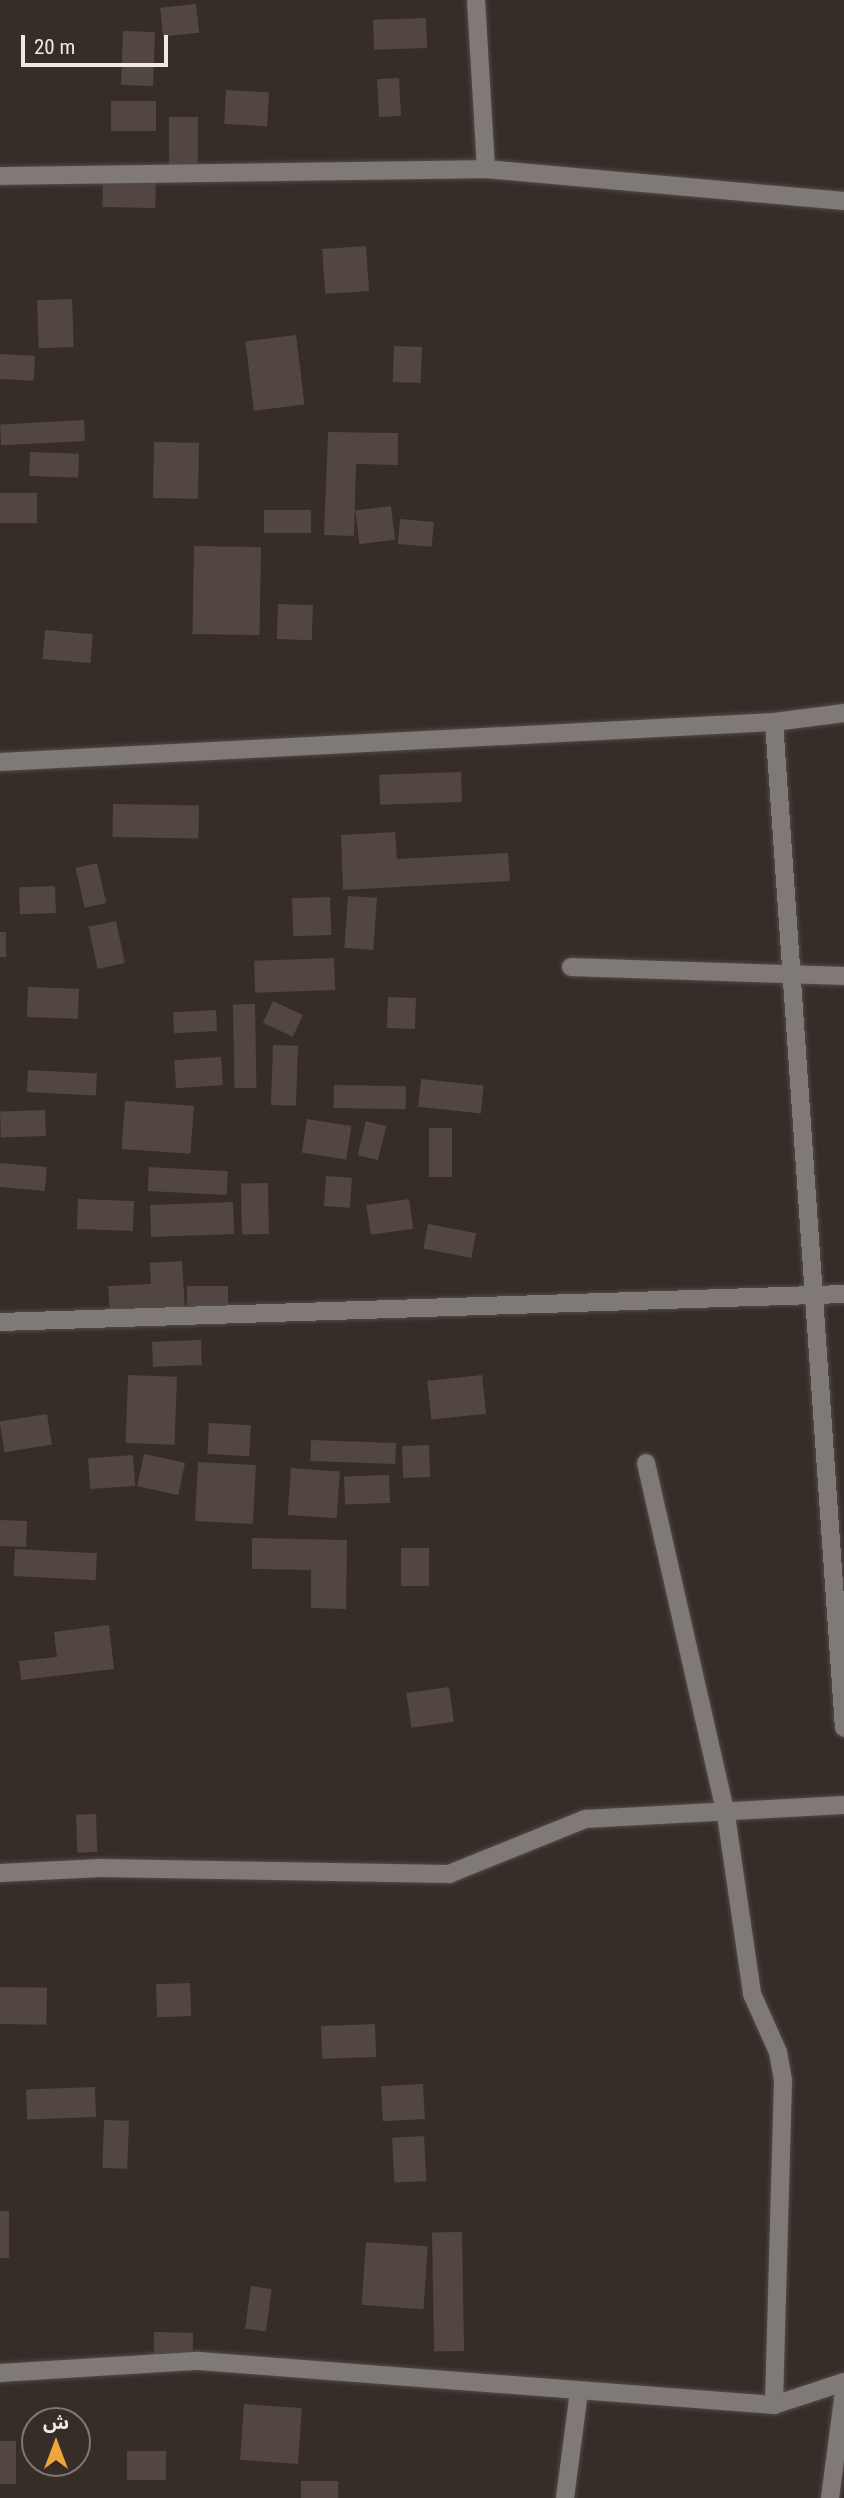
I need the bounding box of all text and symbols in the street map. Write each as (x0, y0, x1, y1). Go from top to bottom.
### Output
scale bar (24, 21, 172, 65)
text: 20 m (34, 35, 75, 59)
north arrow (21, 2407, 91, 2477)
text: ش (43, 2411, 69, 2434)

